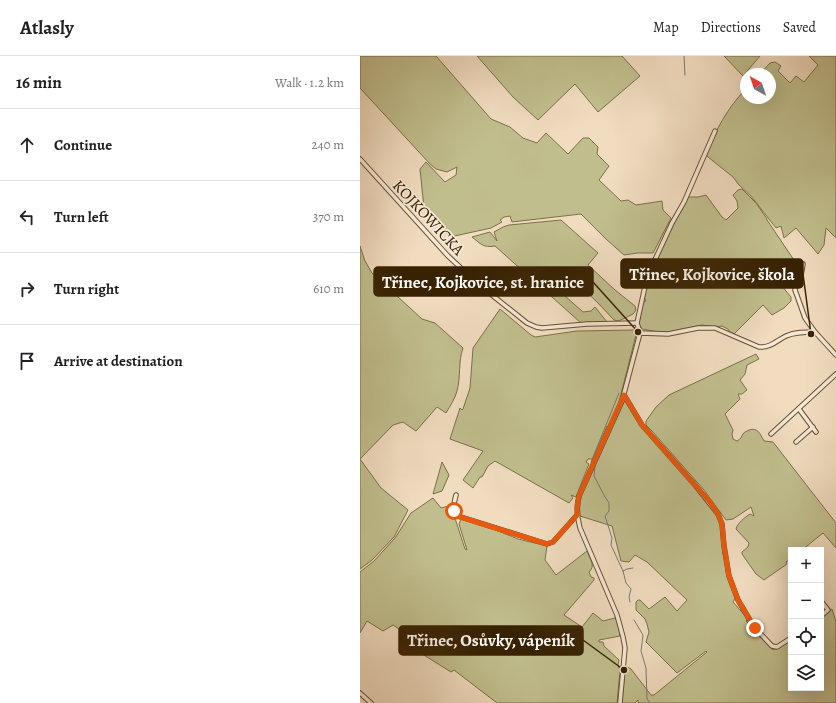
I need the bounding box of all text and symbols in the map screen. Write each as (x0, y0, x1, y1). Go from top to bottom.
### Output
text: Atlasly (20, 15, 74, 41)
text: Map (653, 18, 679, 37)
text: Directions (701, 18, 761, 37)
text: Saved (783, 18, 816, 37)
north arrow (740, 68, 776, 104)
text: 16 min (16, 71, 62, 94)
text: Walk · 1.2 km (275, 74, 344, 91)
icon: ahead (16, 134, 38, 156)
text: Continue (54, 135, 112, 155)
text: 240 m (312, 136, 344, 153)
street label: KOJKOWICKA (387, 175, 470, 261)
icon: left (16, 206, 38, 228)
text: Turn left (54, 207, 109, 227)
text: 370 m (313, 208, 344, 225)
callout: Třinec, Kojkovice, škola (621, 259, 803, 288)
text: Třinec, Kojkovice, škola (629, 263, 796, 286)
callout: Třinec, Kojkovice, st. hranice (374, 267, 593, 296)
text: Třinec, Kojkovice, st. hranice (382, 271, 584, 294)
icon: right (16, 278, 38, 300)
text: Turn right (54, 279, 119, 299)
text: 610 m (313, 280, 344, 297)
icon: arrive (16, 350, 38, 372)
text: Arrive at destination (54, 351, 183, 371)
route start (445, 502, 463, 520)
map controls (788, 547, 824, 691)
button: + (788, 547, 824, 583)
button: − (788, 583, 824, 619)
route end (746, 619, 764, 637)
button: locate (788, 619, 824, 655)
callout: Třinec, Osůvky, vápeník (399, 626, 583, 655)
text: Třinec, Osůvky, vápeník (407, 629, 575, 652)
button: layers (788, 655, 824, 691)

